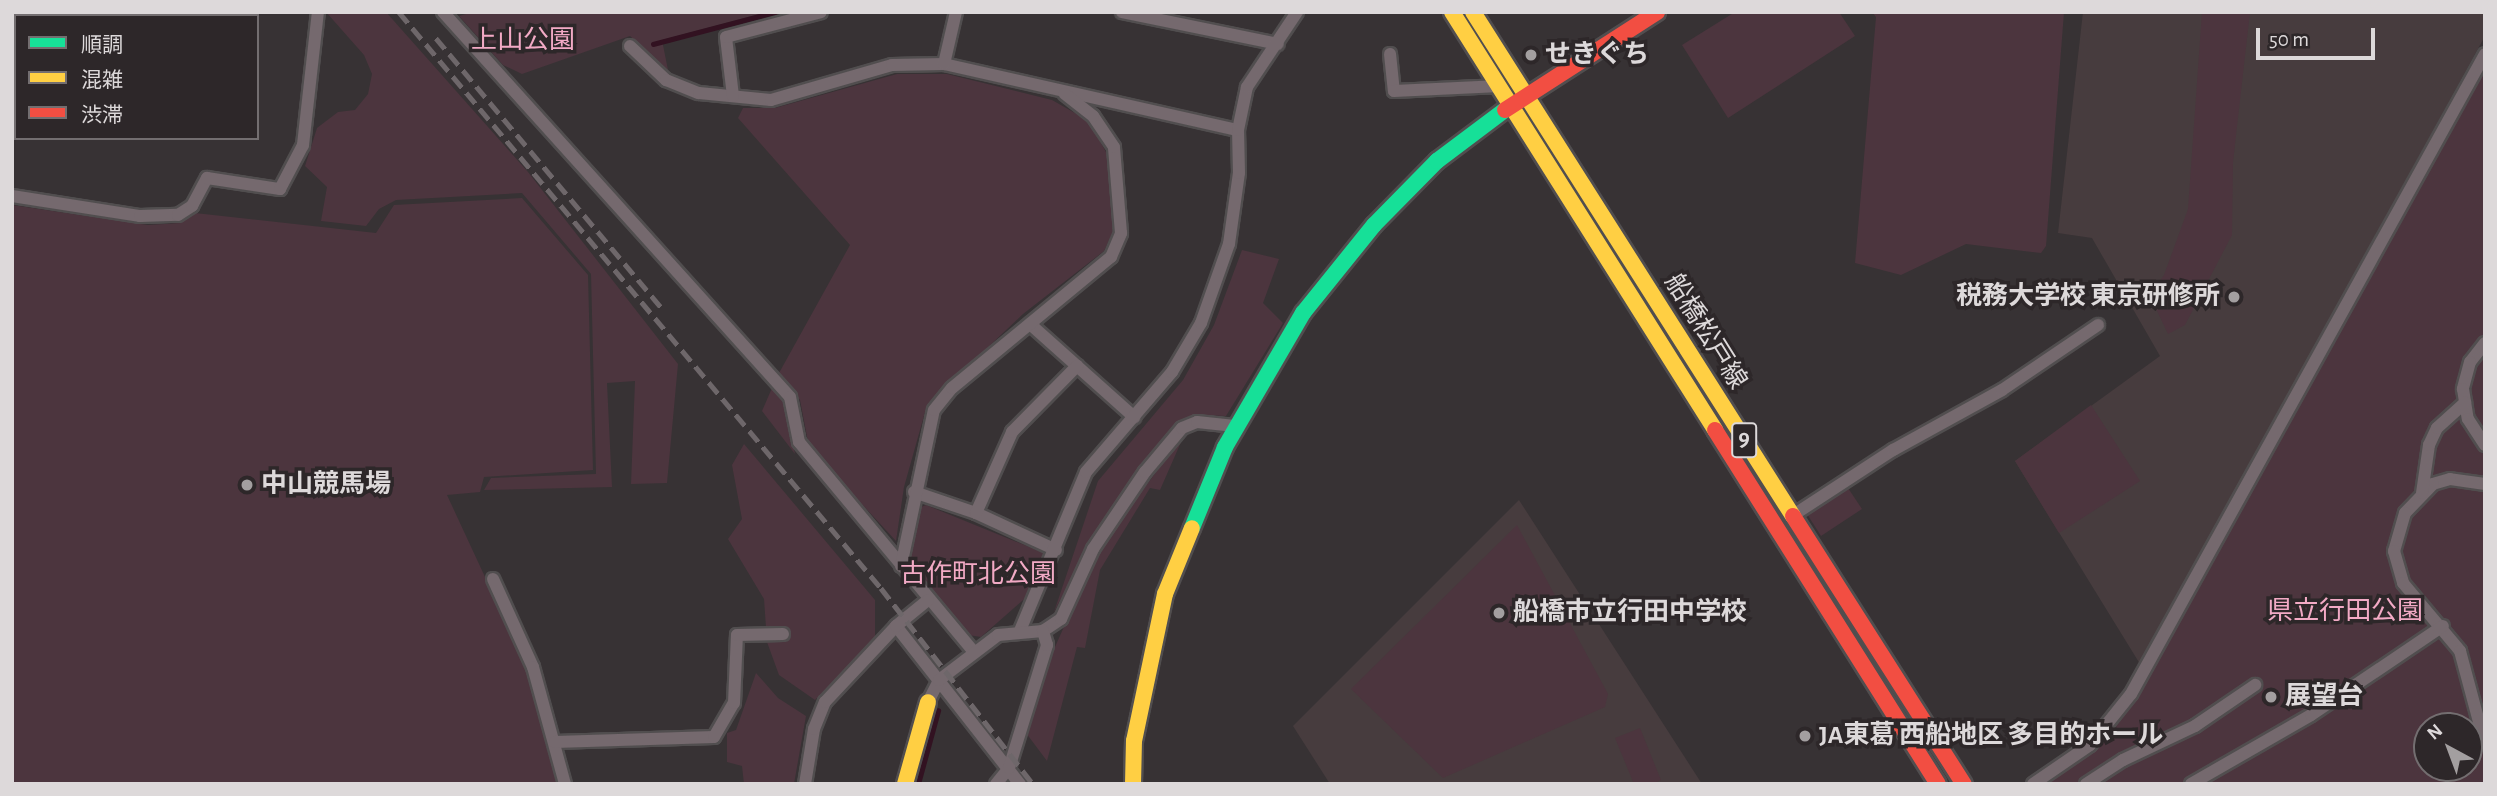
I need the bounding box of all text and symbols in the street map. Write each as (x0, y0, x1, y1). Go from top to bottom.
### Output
legend (14, 14, 259, 140)
scale bar (2259, 14, 2378, 58)
park label: 上山公園 (471, 25, 575, 57)
text: 50 m (2269, 29, 2309, 50)
text: 順調 (81, 35, 123, 56)
place label: せきぐち (1545, 39, 1649, 71)
marker: せきぐち (1523, 47, 1539, 63)
text: 混雑 (81, 70, 123, 91)
text: 渋滞 (81, 105, 123, 126)
street label: 船橋松戸線 (1657, 269, 1753, 395)
place label: 税務大学校 東京研修所 (1956, 281, 2220, 313)
marker: 税務大学校 東京研修所 (2226, 289, 2242, 305)
road number: 9 (1730, 419, 1758, 460)
place label: 中山競馬場 (261, 469, 391, 501)
marker: 中山競馬場 (239, 477, 255, 493)
park label: 古作町北公園 (900, 559, 1056, 591)
park label: 県立行田公園 (2267, 596, 2423, 628)
place label: 船橋市立行田中学校 (1513, 597, 1747, 629)
marker: 船橋市立行田中学校 (1491, 605, 1507, 621)
place label: 展望台 (2285, 681, 2363, 713)
marker: 展望台 (2263, 689, 2279, 705)
north arrow (2413, 712, 2483, 782)
place label: JA東葛 西船地区 多目的ホール (1819, 720, 2163, 752)
text: N (2424, 721, 2446, 744)
marker: JA東葛 西船地区 多目的ホール (1797, 728, 1813, 744)

